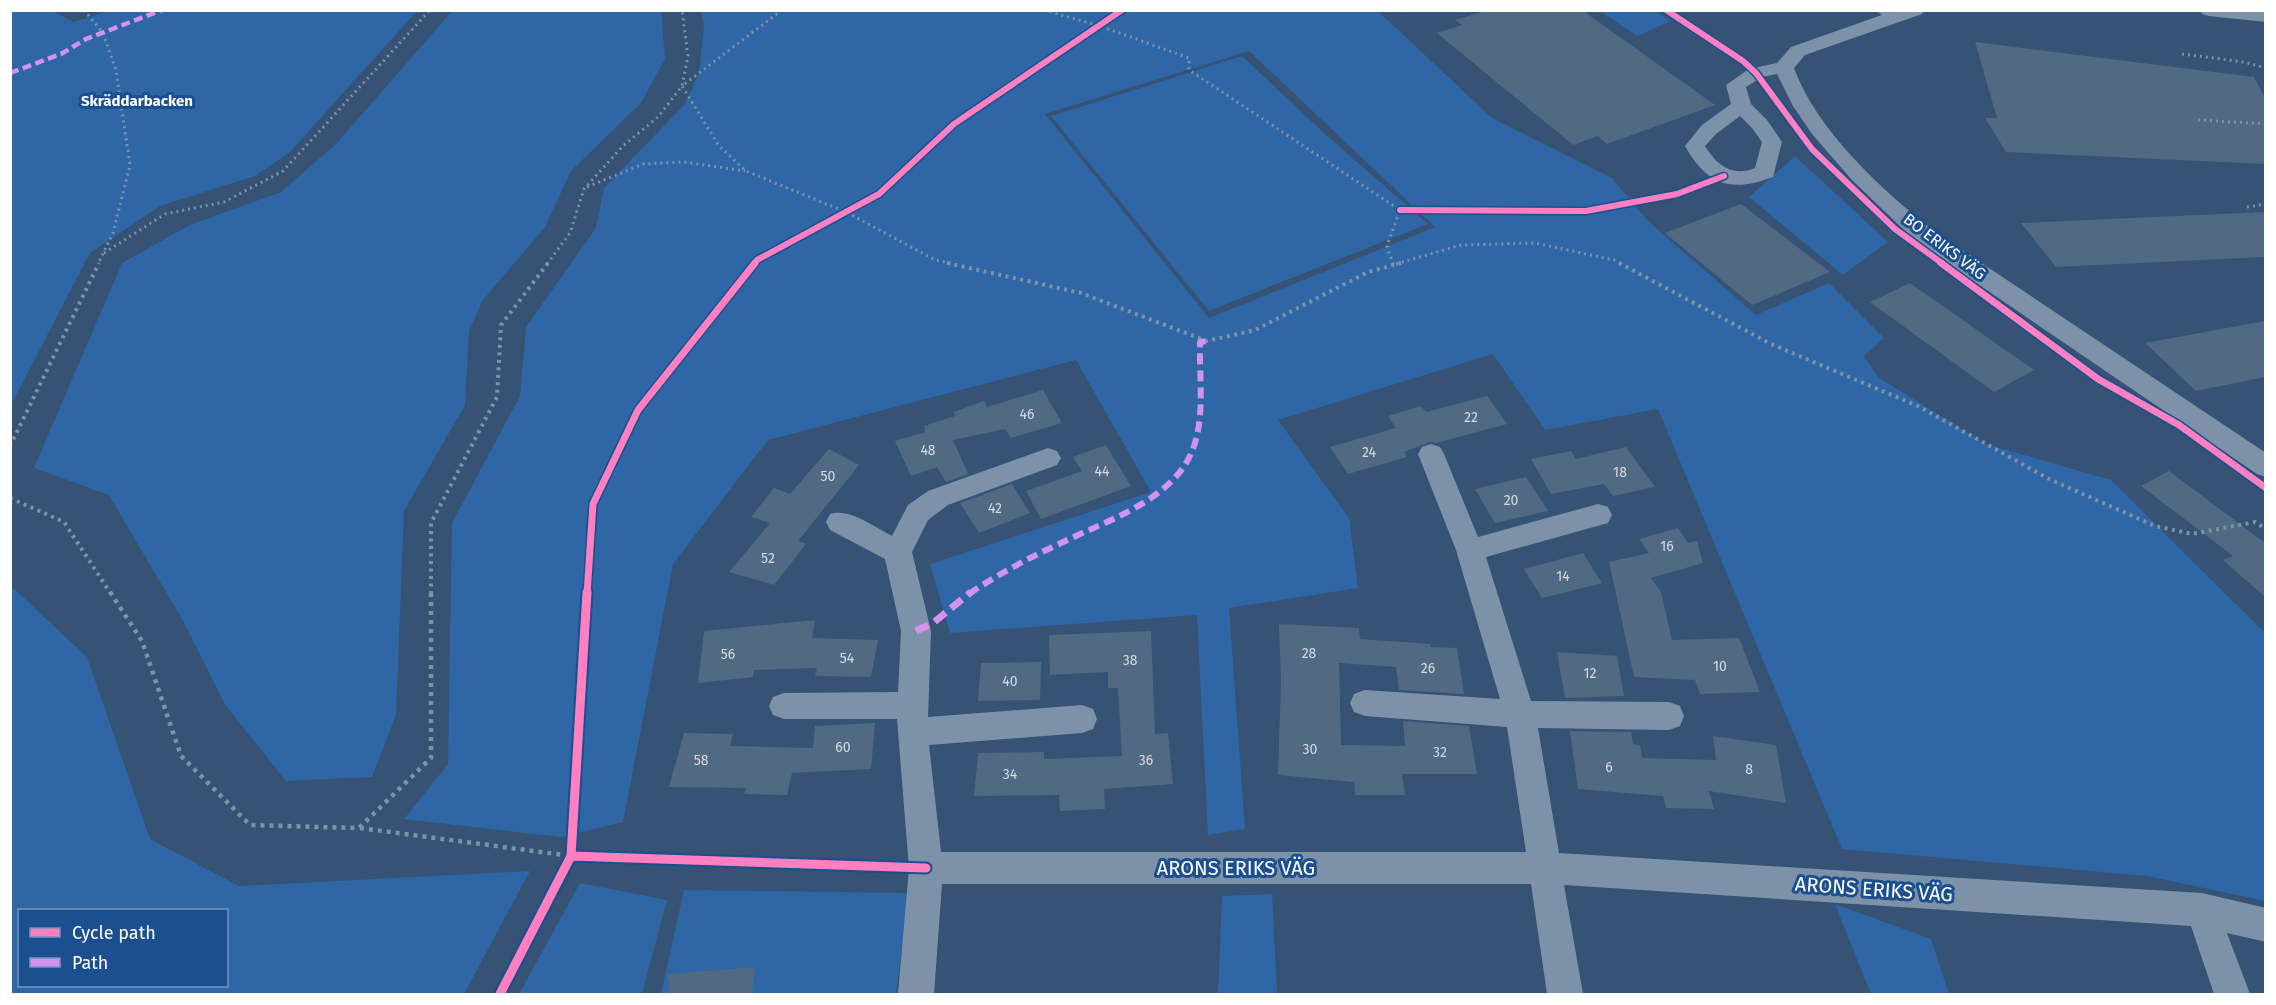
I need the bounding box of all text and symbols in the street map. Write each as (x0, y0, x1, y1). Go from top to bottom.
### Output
district label: Skräddarbacken (81, 92, 193, 110)
street label: BO ERIKS VÄG (1900, 209, 1990, 283)
house number: 46 (1020, 406, 1034, 423)
house number: 22 (1464, 409, 1478, 426)
house number: 48 (920, 442, 936, 459)
house number: 24 (1362, 444, 1377, 461)
house number: 44 (1095, 463, 1110, 480)
house number: 18 (1613, 464, 1627, 481)
house number: 50 (821, 468, 836, 485)
house number: 20 (1504, 492, 1519, 509)
house number: 42 (988, 500, 1002, 517)
house number: 16 (1660, 538, 1674, 555)
house number: 52 (761, 550, 775, 567)
house number: 14 (1556, 568, 1570, 585)
house number: 28 (1302, 645, 1317, 662)
house number: 56 (721, 646, 735, 663)
house number: 54 (840, 650, 855, 667)
house number: 38 (1123, 652, 1138, 669)
house number: 10 (1713, 658, 1727, 675)
house number: 26 (1421, 660, 1435, 677)
house number: 12 (1584, 665, 1597, 682)
house number: 40 (1002, 673, 1018, 690)
house number: 60 (835, 739, 851, 756)
house number: 30 (1303, 741, 1318, 758)
house number: 32 (1433, 744, 1447, 761)
house number: 58 (694, 752, 709, 769)
house number: 36 (1139, 752, 1153, 769)
house number: 6 (1605, 759, 1613, 776)
house number: 8 (1745, 761, 1753, 778)
house number: 34 (1003, 766, 1018, 783)
street label: ARONS ERIKS VÄG (1157, 856, 1315, 880)
street label: ARONS ERIKS VÄG (1794, 872, 1954, 906)
legend (18, 909, 228, 987)
text: Cycle path (72, 922, 156, 944)
text: Path (72, 952, 108, 974)

